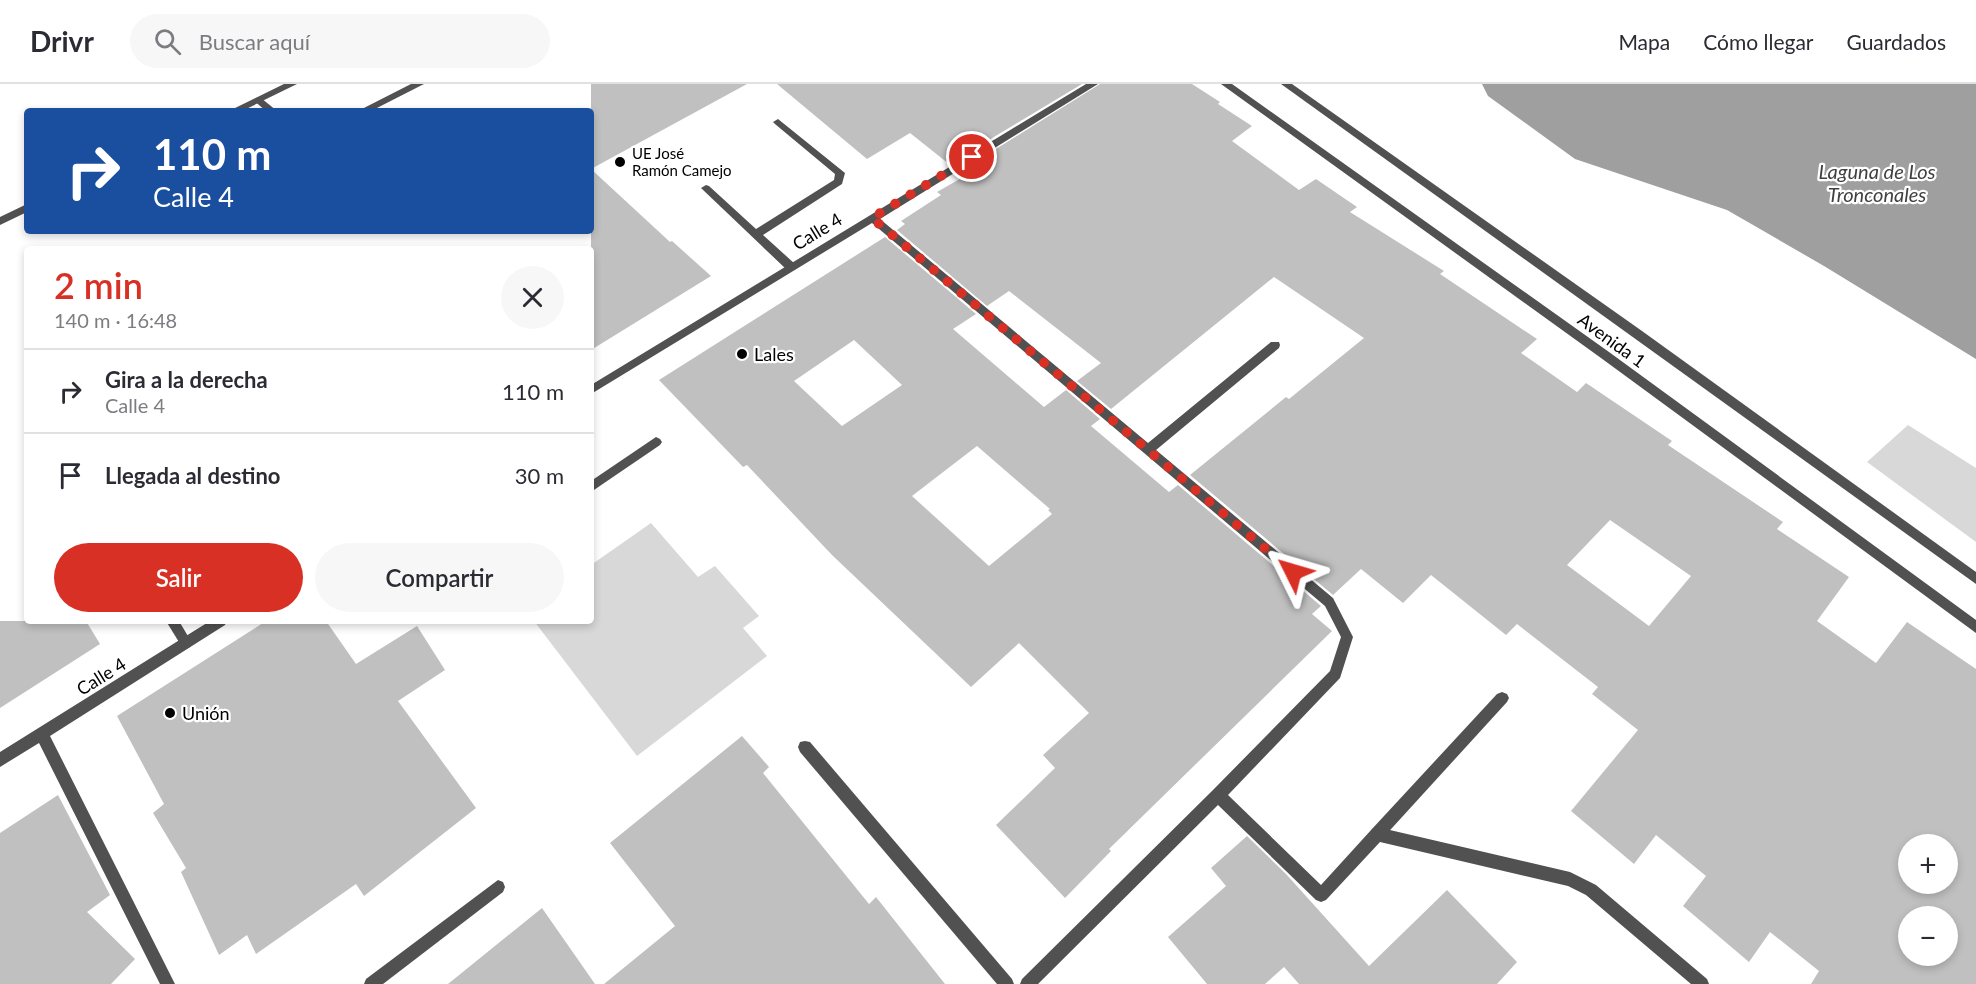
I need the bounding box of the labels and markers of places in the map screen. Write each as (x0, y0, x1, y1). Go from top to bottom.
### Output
pin (946, 131, 997, 182)
place label: UE José Ramón Camejo (632, 144, 732, 179)
marker: UE José Ramón Camejo (613, 155, 627, 169)
place label: Lales (754, 343, 794, 365)
marker: Lales (735, 347, 749, 361)
place label: Unión (182, 702, 230, 724)
marker: Unión (163, 706, 177, 720)

